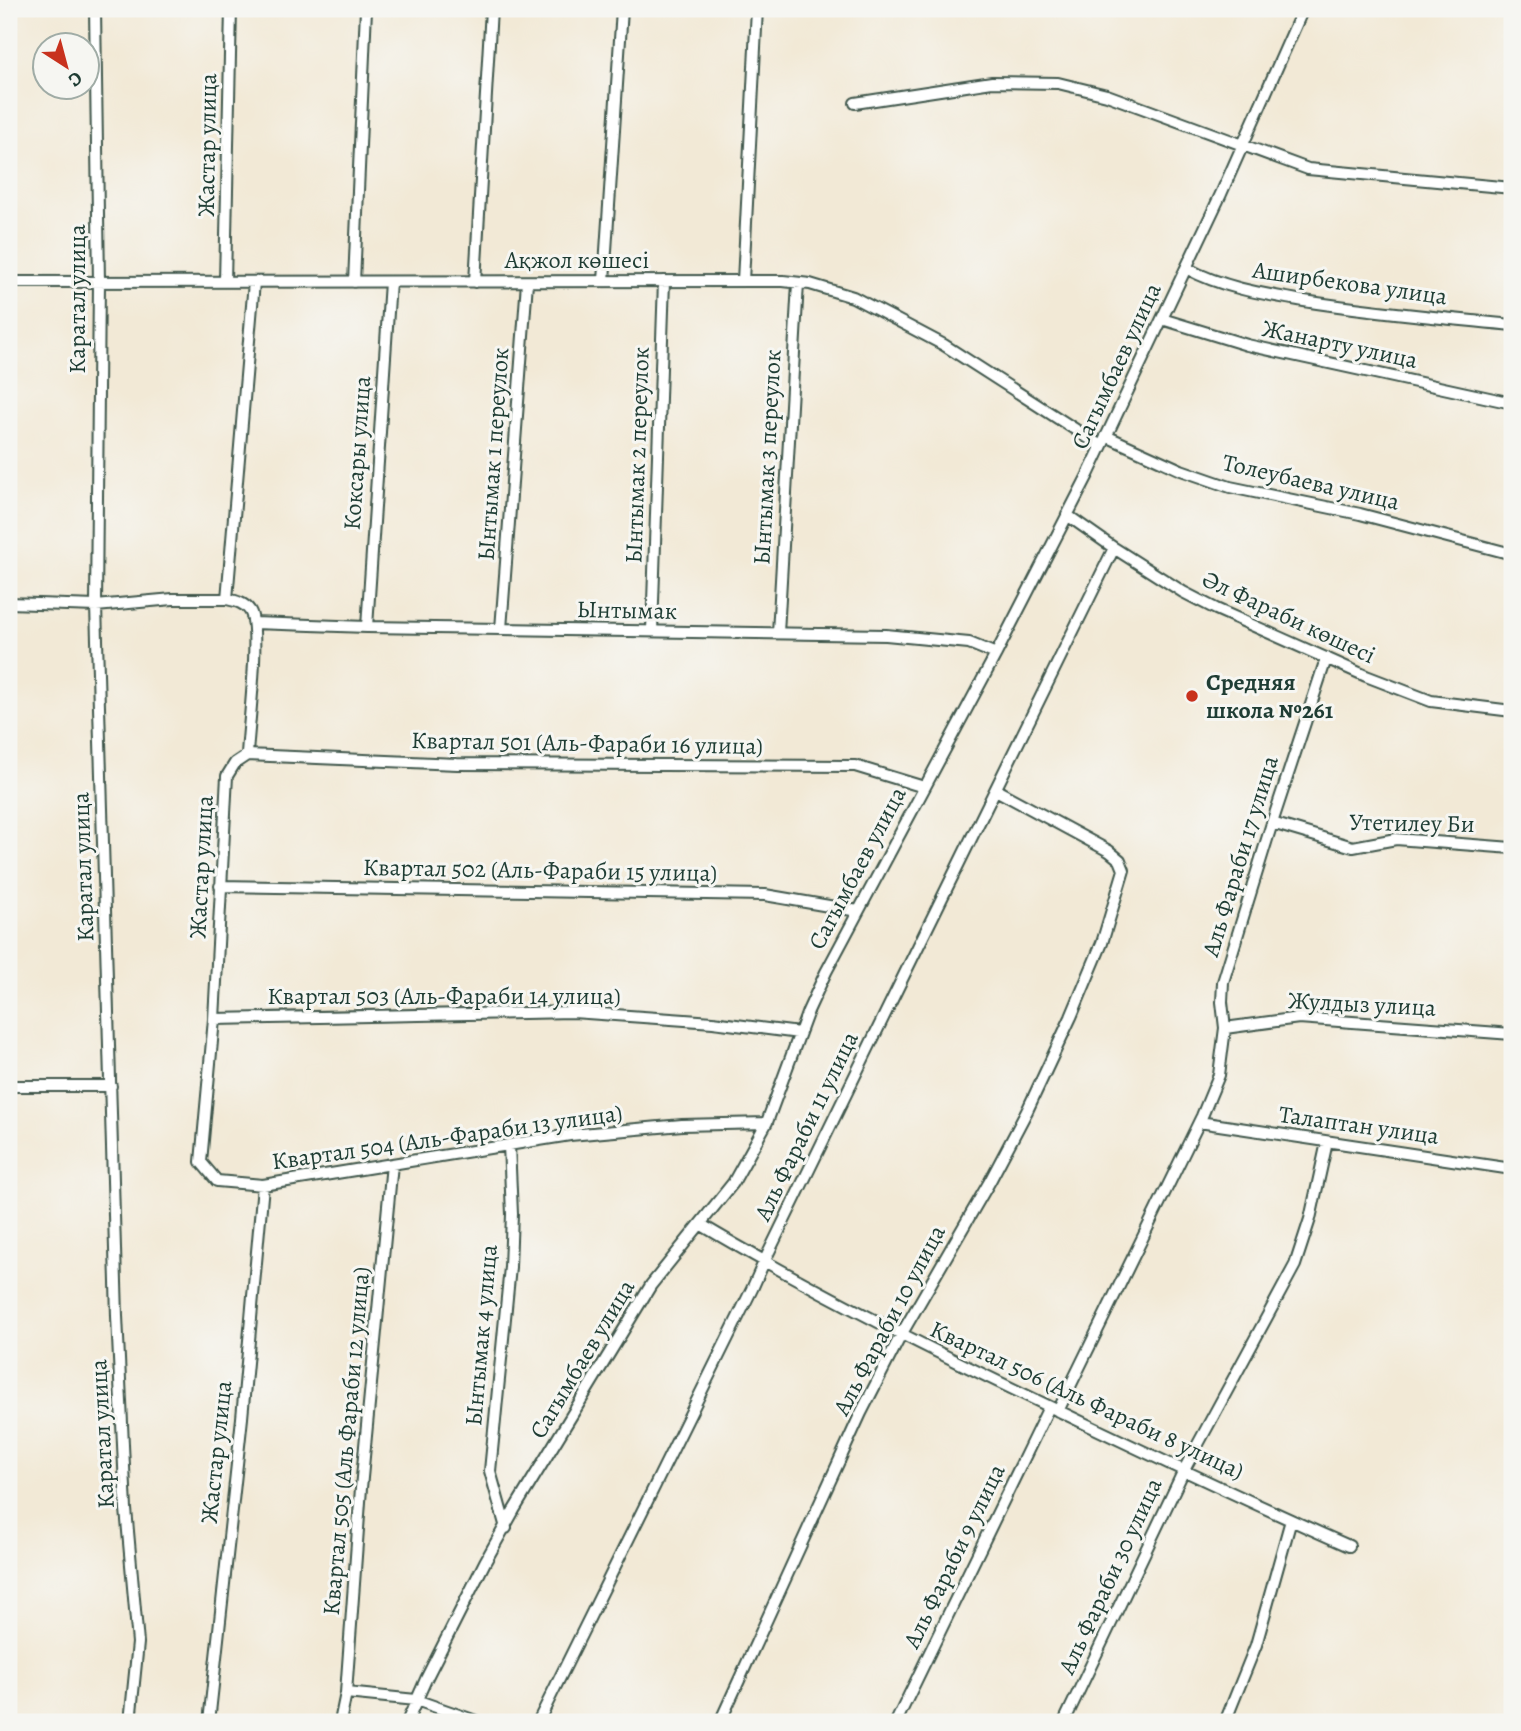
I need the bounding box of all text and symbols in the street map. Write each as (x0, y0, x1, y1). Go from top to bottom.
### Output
north arrow (32, 32, 102, 102)
text: С (63, 65, 88, 93)
street label: Жастар улица (190, 73, 224, 217)
street label: Каратал улица (61, 224, 93, 374)
street label: Ақжол көшесі (504, 244, 649, 276)
street label: Аширбекова улица (1250, 253, 1449, 312)
street label: Сагымбаев улица (1063, 278, 1169, 454)
street label: Жанарту улица (1259, 312, 1421, 376)
street label: Ынтымак 1 переулок (470, 346, 516, 562)
street label: Ынтымак 2 переулок (617, 346, 657, 564)
street label: Ынтымак 3 переулок (745, 349, 789, 565)
street label: Коксары улица (336, 375, 378, 531)
street label: Толеубаева улица (1219, 446, 1403, 518)
street label: Әл Фараби көшесі (1197, 563, 1381, 671)
street label: Ынтымак (577, 593, 677, 627)
place label: Средняя школа №261 (1206, 666, 1334, 726)
marker: Средняя школа №261 (1184, 688, 1200, 704)
street label: Квартал 501 (Аль-Фараби 16 улица) (411, 724, 763, 762)
street label: Аль Фараби 17 улица (1194, 752, 1286, 961)
street label: Сагымбаев улица (801, 781, 913, 955)
street label: Каратал улица (64, 792, 102, 942)
street label: Жастар улица (181, 795, 221, 939)
street label: Утетилеу Би (1349, 806, 1475, 840)
street label: Квартал 502 (Аль-Фараби 15 улица) (363, 851, 717, 889)
street label: Квартал 503 (Аль-Фараби 14 улица) (267, 980, 621, 1012)
street label: Жулдыз улица (1287, 984, 1437, 1024)
street label: Аль Фараби 11 улица (746, 1026, 866, 1227)
street label: Квартал 504 (Аль-Фараби 13 улица) (270, 1097, 624, 1177)
street label: Талаптан улица (1277, 1098, 1441, 1152)
street label: Аль Фараби 10 улица (825, 1219, 953, 1422)
street label: Ынтымак 4 улица (457, 1243, 505, 1427)
street label: Квартал 505 (Аль Фараби 12 улица) (315, 1265, 377, 1617)
street label: Сагымбаев улица (522, 1274, 642, 1444)
street label: Квартал 506 (Аль Фараби 8 улица) (925, 1313, 1249, 1487)
street label: Каратал улица (82, 1359, 122, 1509)
street label: Жастар улица (193, 1379, 239, 1525)
street label: Аль Фараби 9 улица (895, 1459, 1012, 1654)
street label: Аль Фараби 30 улица (1050, 1473, 1170, 1680)

